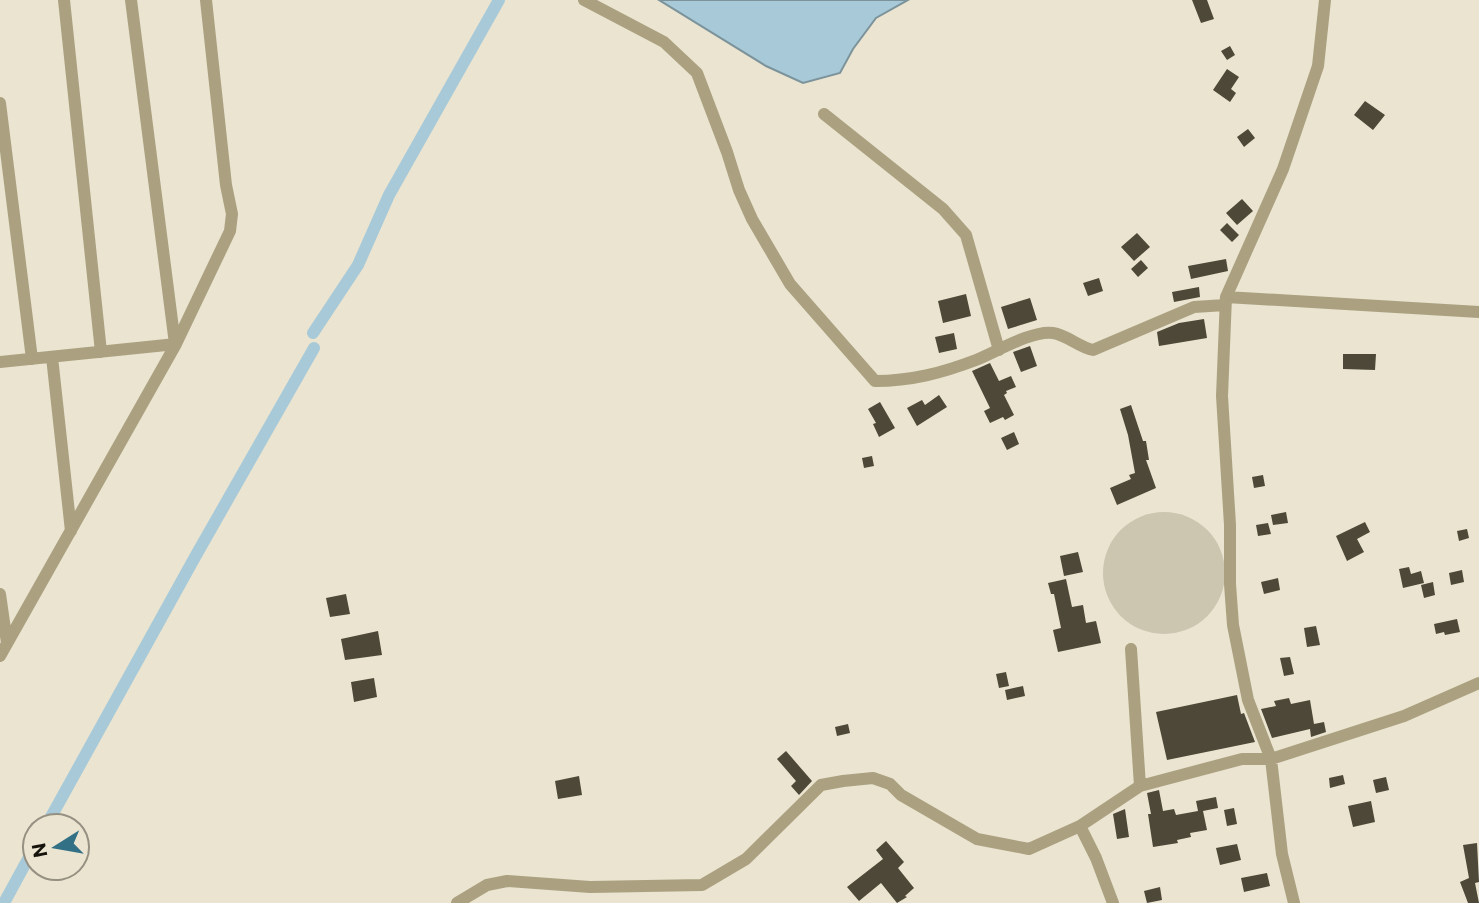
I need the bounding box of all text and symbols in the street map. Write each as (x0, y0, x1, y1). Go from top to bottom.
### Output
north arrow (21, 812, 91, 882)
text: N (26, 841, 51, 860)

